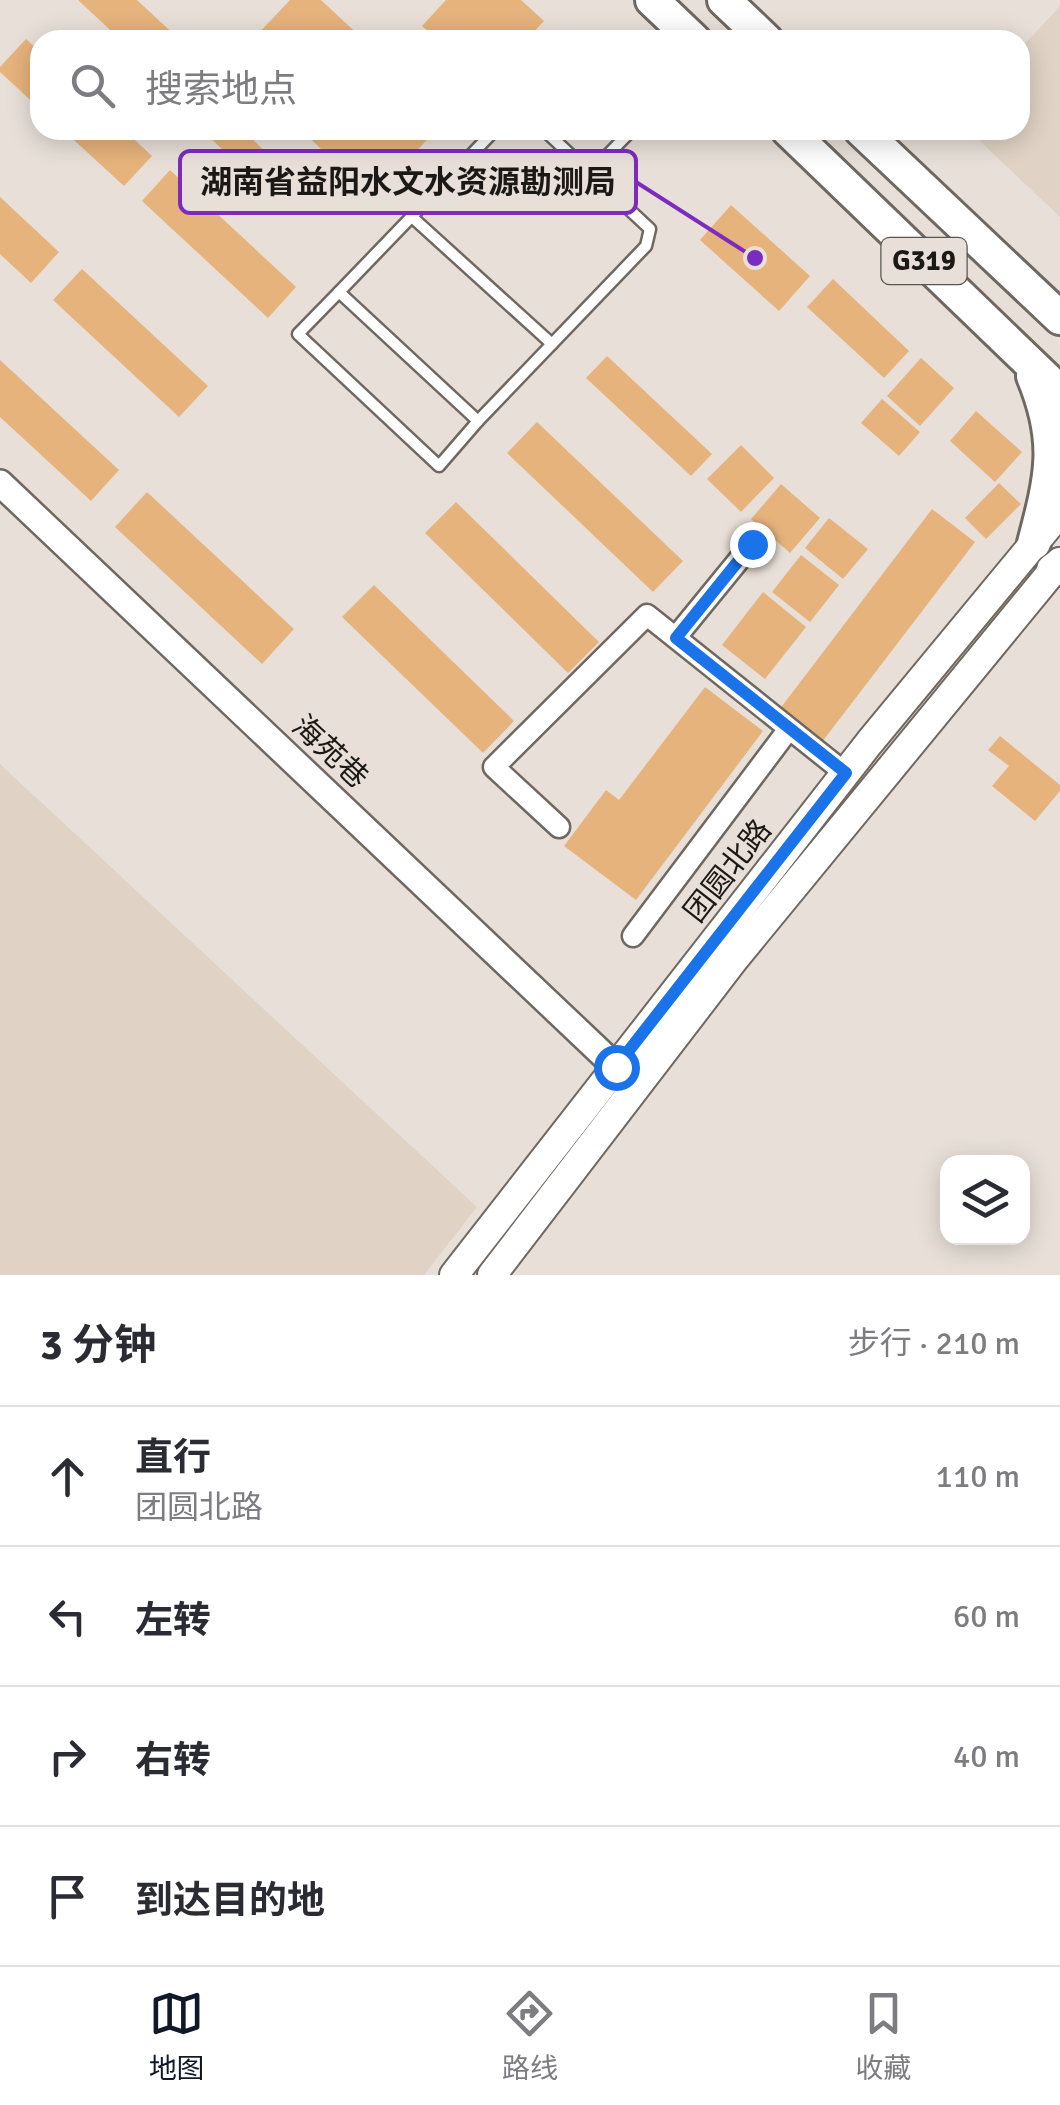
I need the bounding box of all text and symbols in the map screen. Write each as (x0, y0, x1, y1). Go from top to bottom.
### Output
search box (30, 30, 1030, 140)
icon: search (65, 58, 120, 113)
text: 搜索地点 (145, 66, 297, 113)
callout: 湖南省益阳水文水资源勘测局 (180, 151, 636, 213)
text: 湖南省益阳水文水资源勘测局 (200, 163, 616, 202)
road number: G319 (882, 238, 966, 284)
route end (730, 522, 776, 568)
street label: 海苑巷 (284, 708, 376, 796)
street label: 团圆北路 (676, 812, 780, 930)
route start (594, 1045, 640, 1091)
map controls (940, 1155, 1030, 1245)
button: layers (940, 1155, 1030, 1245)
text: 3 分钟 (40, 1320, 156, 1371)
text: 步行 · 210 m (848, 1324, 1020, 1363)
text: 直行 (135, 1434, 211, 1481)
icon: ahead (40, 1449, 95, 1504)
text: 110 m (936, 1457, 1020, 1496)
text: 团圆北路 (135, 1488, 263, 1527)
icon: left (40, 1589, 95, 1644)
text: 左转 (135, 1597, 211, 1644)
text: 60 m (953, 1597, 1020, 1636)
icon: right (40, 1729, 95, 1784)
text: 右转 (135, 1737, 211, 1784)
text: 40 m (953, 1737, 1020, 1776)
icon: arrive (40, 1869, 95, 1924)
text: 到达目的地 (135, 1877, 325, 1924)
tab: 地图 (149, 1986, 205, 2086)
tab: 路线 (502, 1986, 558, 2086)
tab: 收藏 (855, 1986, 911, 2086)

